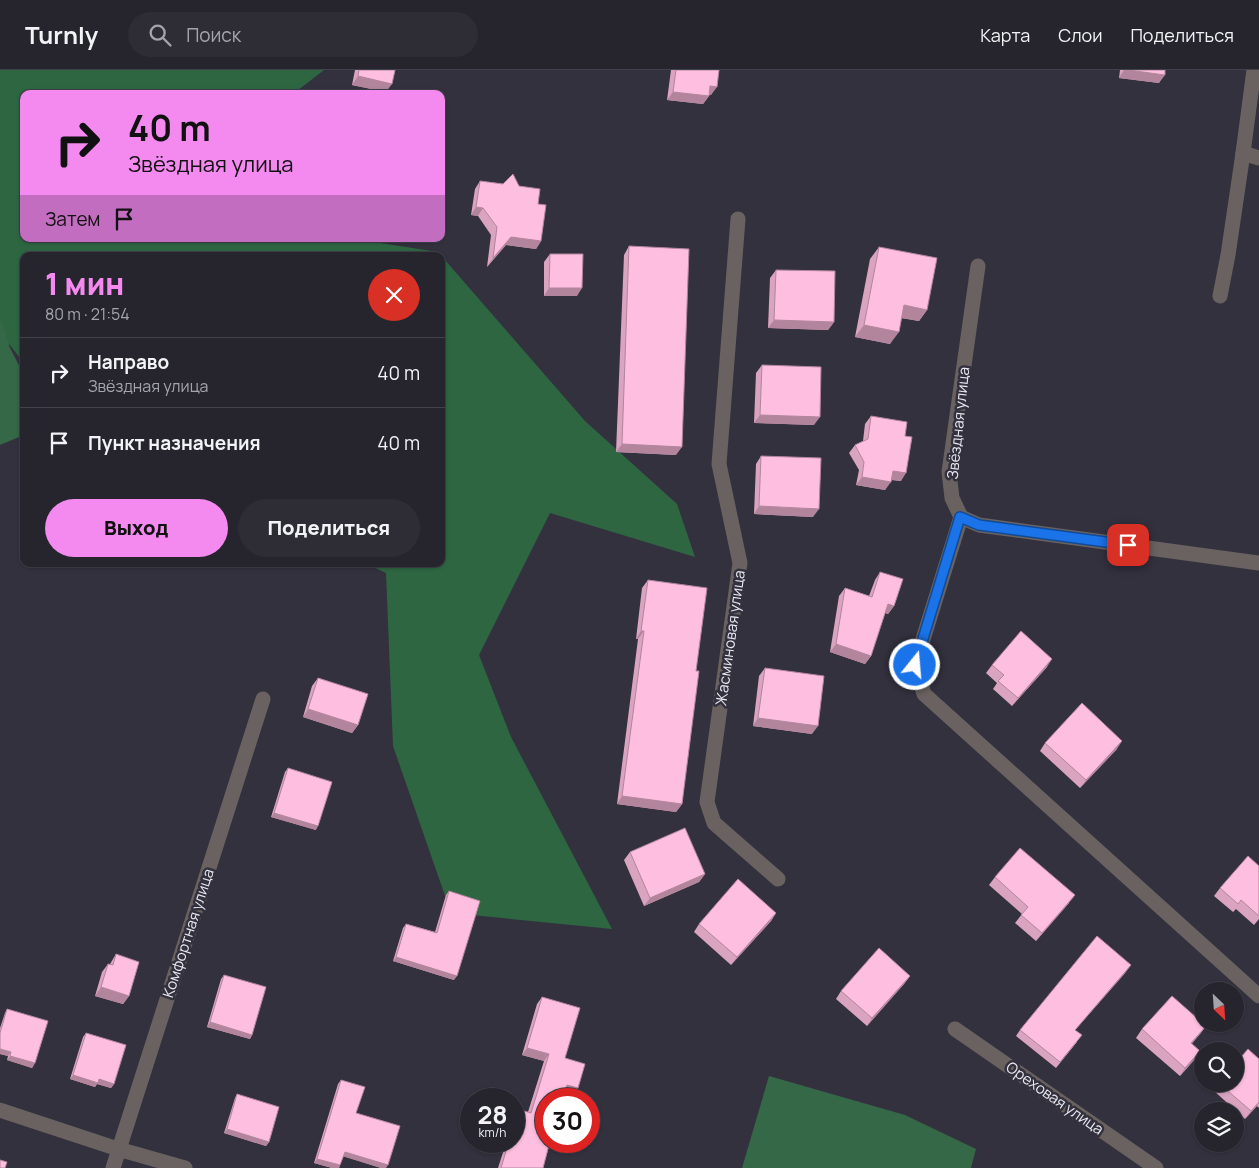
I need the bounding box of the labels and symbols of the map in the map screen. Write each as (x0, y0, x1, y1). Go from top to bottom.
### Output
street label: Звёздная улица (942, 366, 974, 480)
pin (1107, 524, 1149, 566)
street label: Жасминовая улица (710, 569, 750, 707)
position arrow (888, 638, 940, 690)
street label: Комфортная улица (157, 866, 219, 1000)
north arrow (1194, 982, 1244, 1032)
street label: Ореховая улица (1002, 1056, 1108, 1140)
speed limit sign: 30 (535, 1088, 600, 1153)

